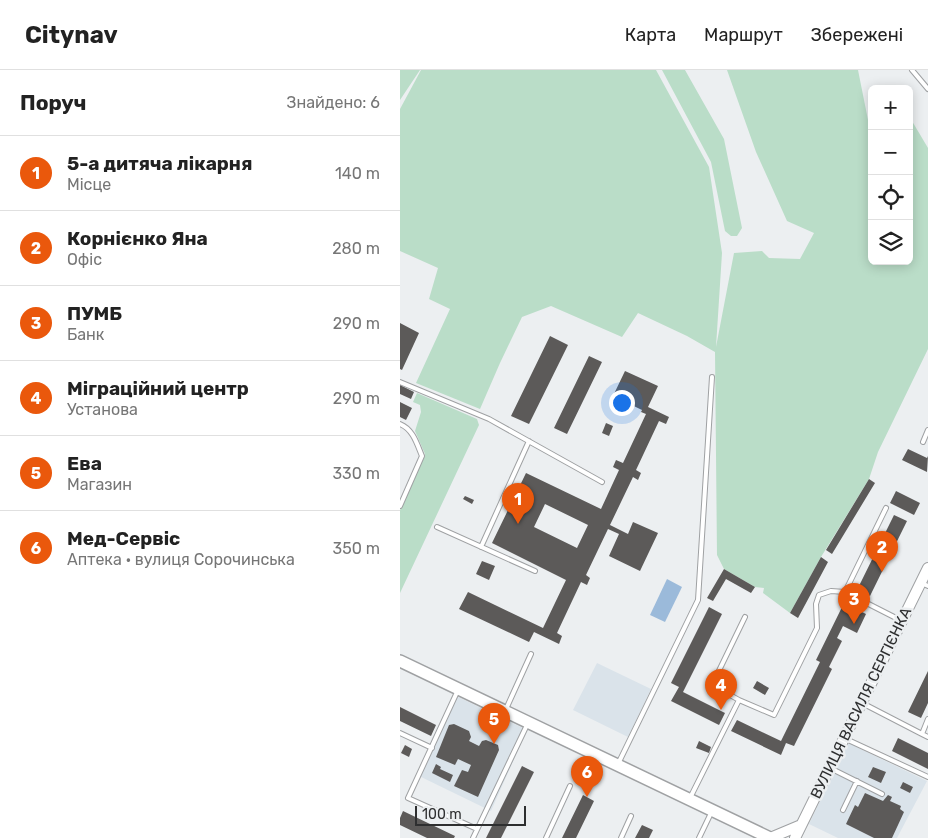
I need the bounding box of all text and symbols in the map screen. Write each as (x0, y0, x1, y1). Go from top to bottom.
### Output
text: Citynav (25, 21, 118, 49)
text: Карта (625, 24, 676, 46)
text: Маршрут (704, 24, 783, 46)
text: Збережені (811, 24, 903, 46)
map controls (868, 85, 913, 265)
button: + (868, 85, 913, 130)
text: Поруч (20, 90, 86, 115)
text: Знайдено: 6 (287, 93, 380, 112)
button: − (868, 130, 913, 175)
text: 5-а дитяча лікарня (67, 152, 252, 175)
text: 1 (32, 164, 40, 183)
text: 140 m (335, 164, 380, 183)
text: Місце (67, 175, 111, 194)
button: locate (868, 175, 913, 220)
button: layers (868, 220, 913, 265)
text: Корнієнко Яна (67, 227, 208, 250)
text: 2 (31, 239, 41, 258)
text: 280 m (332, 239, 380, 258)
text: Офіс (67, 250, 102, 269)
text: ПУМБ (67, 302, 122, 325)
text: 3 (31, 314, 41, 333)
text: 290 m (333, 314, 380, 333)
text: Банк (67, 325, 104, 344)
text: Міграційний центр (67, 377, 249, 400)
text: 4 (31, 389, 41, 408)
text: 290 m (333, 389, 380, 408)
your location (609, 390, 635, 416)
text: Установа (67, 400, 138, 419)
text: Ева (67, 452, 102, 475)
text: 5 (31, 464, 41, 483)
text: 330 m (332, 464, 380, 483)
text: Магазин (67, 475, 132, 494)
pin: 1 (502, 483, 534, 524)
text: Мед-Сервіс (67, 527, 180, 550)
pin: 2 (866, 531, 898, 572)
text: 6 (31, 539, 41, 558)
text: 350 m (333, 539, 380, 558)
text: Аптека · вулиця Сорочинська (67, 550, 295, 569)
pin: 3 (838, 583, 870, 624)
street label: ВУЛИЦЯ ВАСИЛЯ СЕРГІЄНКА (807, 604, 915, 802)
pin: 4 (705, 669, 737, 710)
pin: 5 (478, 703, 510, 744)
pin: 6 (571, 756, 603, 797)
scale bar (415, 803, 526, 826)
text: 100 m (422, 806, 462, 823)

